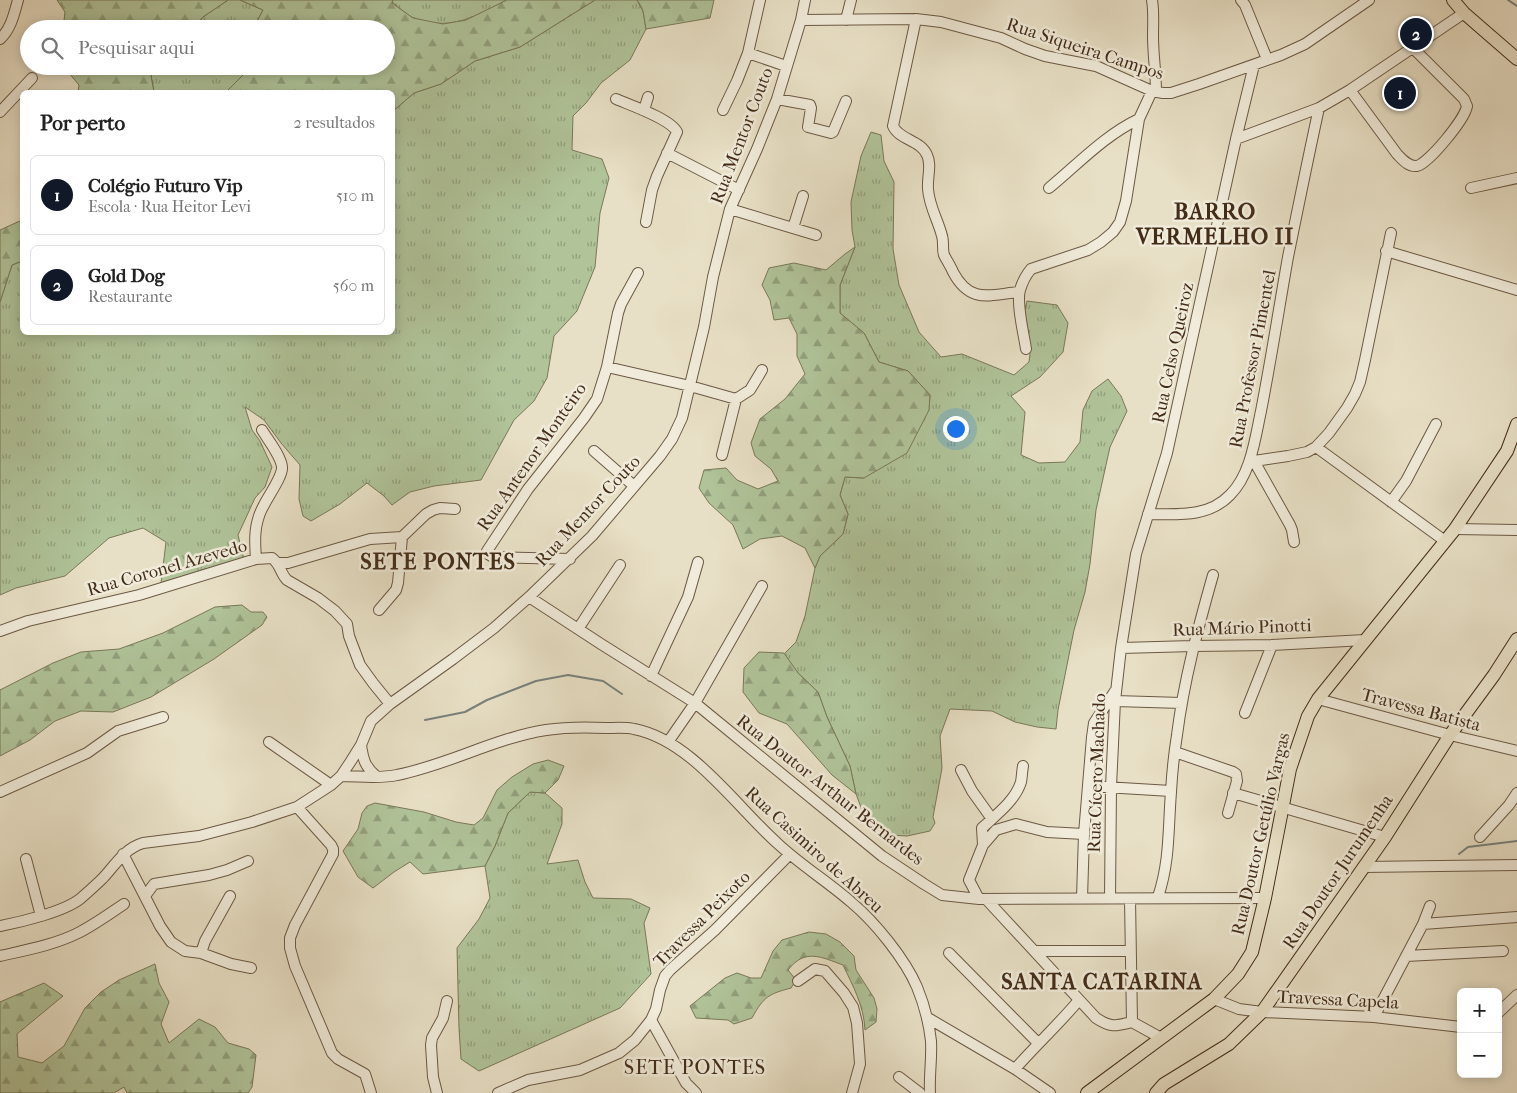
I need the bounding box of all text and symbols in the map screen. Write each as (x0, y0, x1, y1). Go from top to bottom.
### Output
street label: Rua Siqueira Campos (1004, 14, 1167, 84)
pin: 2 (1400, 15, 1432, 53)
search box (20, 20, 395, 75)
icon: search (38, 34, 66, 62)
text: Pesquisar aqui (78, 37, 195, 59)
street label: Rua Mentor Couto (706, 65, 778, 207)
pin: 1 (1384, 74, 1416, 112)
text: Por perto (40, 111, 125, 135)
text: 2 resultados (294, 113, 375, 132)
text: Colégio Futuro Vip (88, 175, 243, 197)
text: 1 (54, 186, 60, 205)
text: 510 m (336, 186, 374, 205)
text: Escola · Rua Heitor Levi (88, 197, 251, 216)
district label: BARRO VERMELHO II (1135, 199, 1294, 250)
text: Gold Dog (88, 265, 165, 287)
street label: Rua Professor Pimentel (1225, 268, 1281, 450)
text: 2 (53, 276, 61, 295)
text: 560 m (333, 276, 374, 295)
street label: Rua Celso Queiroz (1148, 281, 1198, 425)
text: Restaurante (88, 287, 172, 306)
street label: Rua Antenor Monteiro (473, 379, 591, 535)
your location (943, 416, 969, 442)
street label: Rua Mentor Couto (531, 451, 645, 571)
street label: Rua Coronel Azevedo (84, 535, 250, 601)
district label: SETE PONTES (360, 549, 516, 575)
street label: Rua Mário Pinotti (1172, 615, 1313, 641)
street label: Travessa Batista (1359, 684, 1484, 736)
street label: Rua Cícero Machado (1084, 693, 1110, 853)
street label: Rua Doutor Arthur Bernardes (732, 710, 928, 870)
street label: Rua Doutor Getúlio Vargas (1227, 730, 1295, 937)
street label: Rua Casimiro de Abreu (741, 782, 887, 918)
street label: Rua Doutor Jurumenha (1278, 790, 1398, 953)
street label: Travessa Peixoto (649, 866, 755, 972)
district label: SANTA CATARINA (1001, 969, 1203, 995)
street label: Travessa Capela (1277, 986, 1400, 1014)
map controls (1457, 988, 1502, 1078)
button: + (1457, 988, 1502, 1033)
button: − (1457, 1033, 1502, 1078)
district label: SETE PONTES (624, 1056, 766, 1079)

